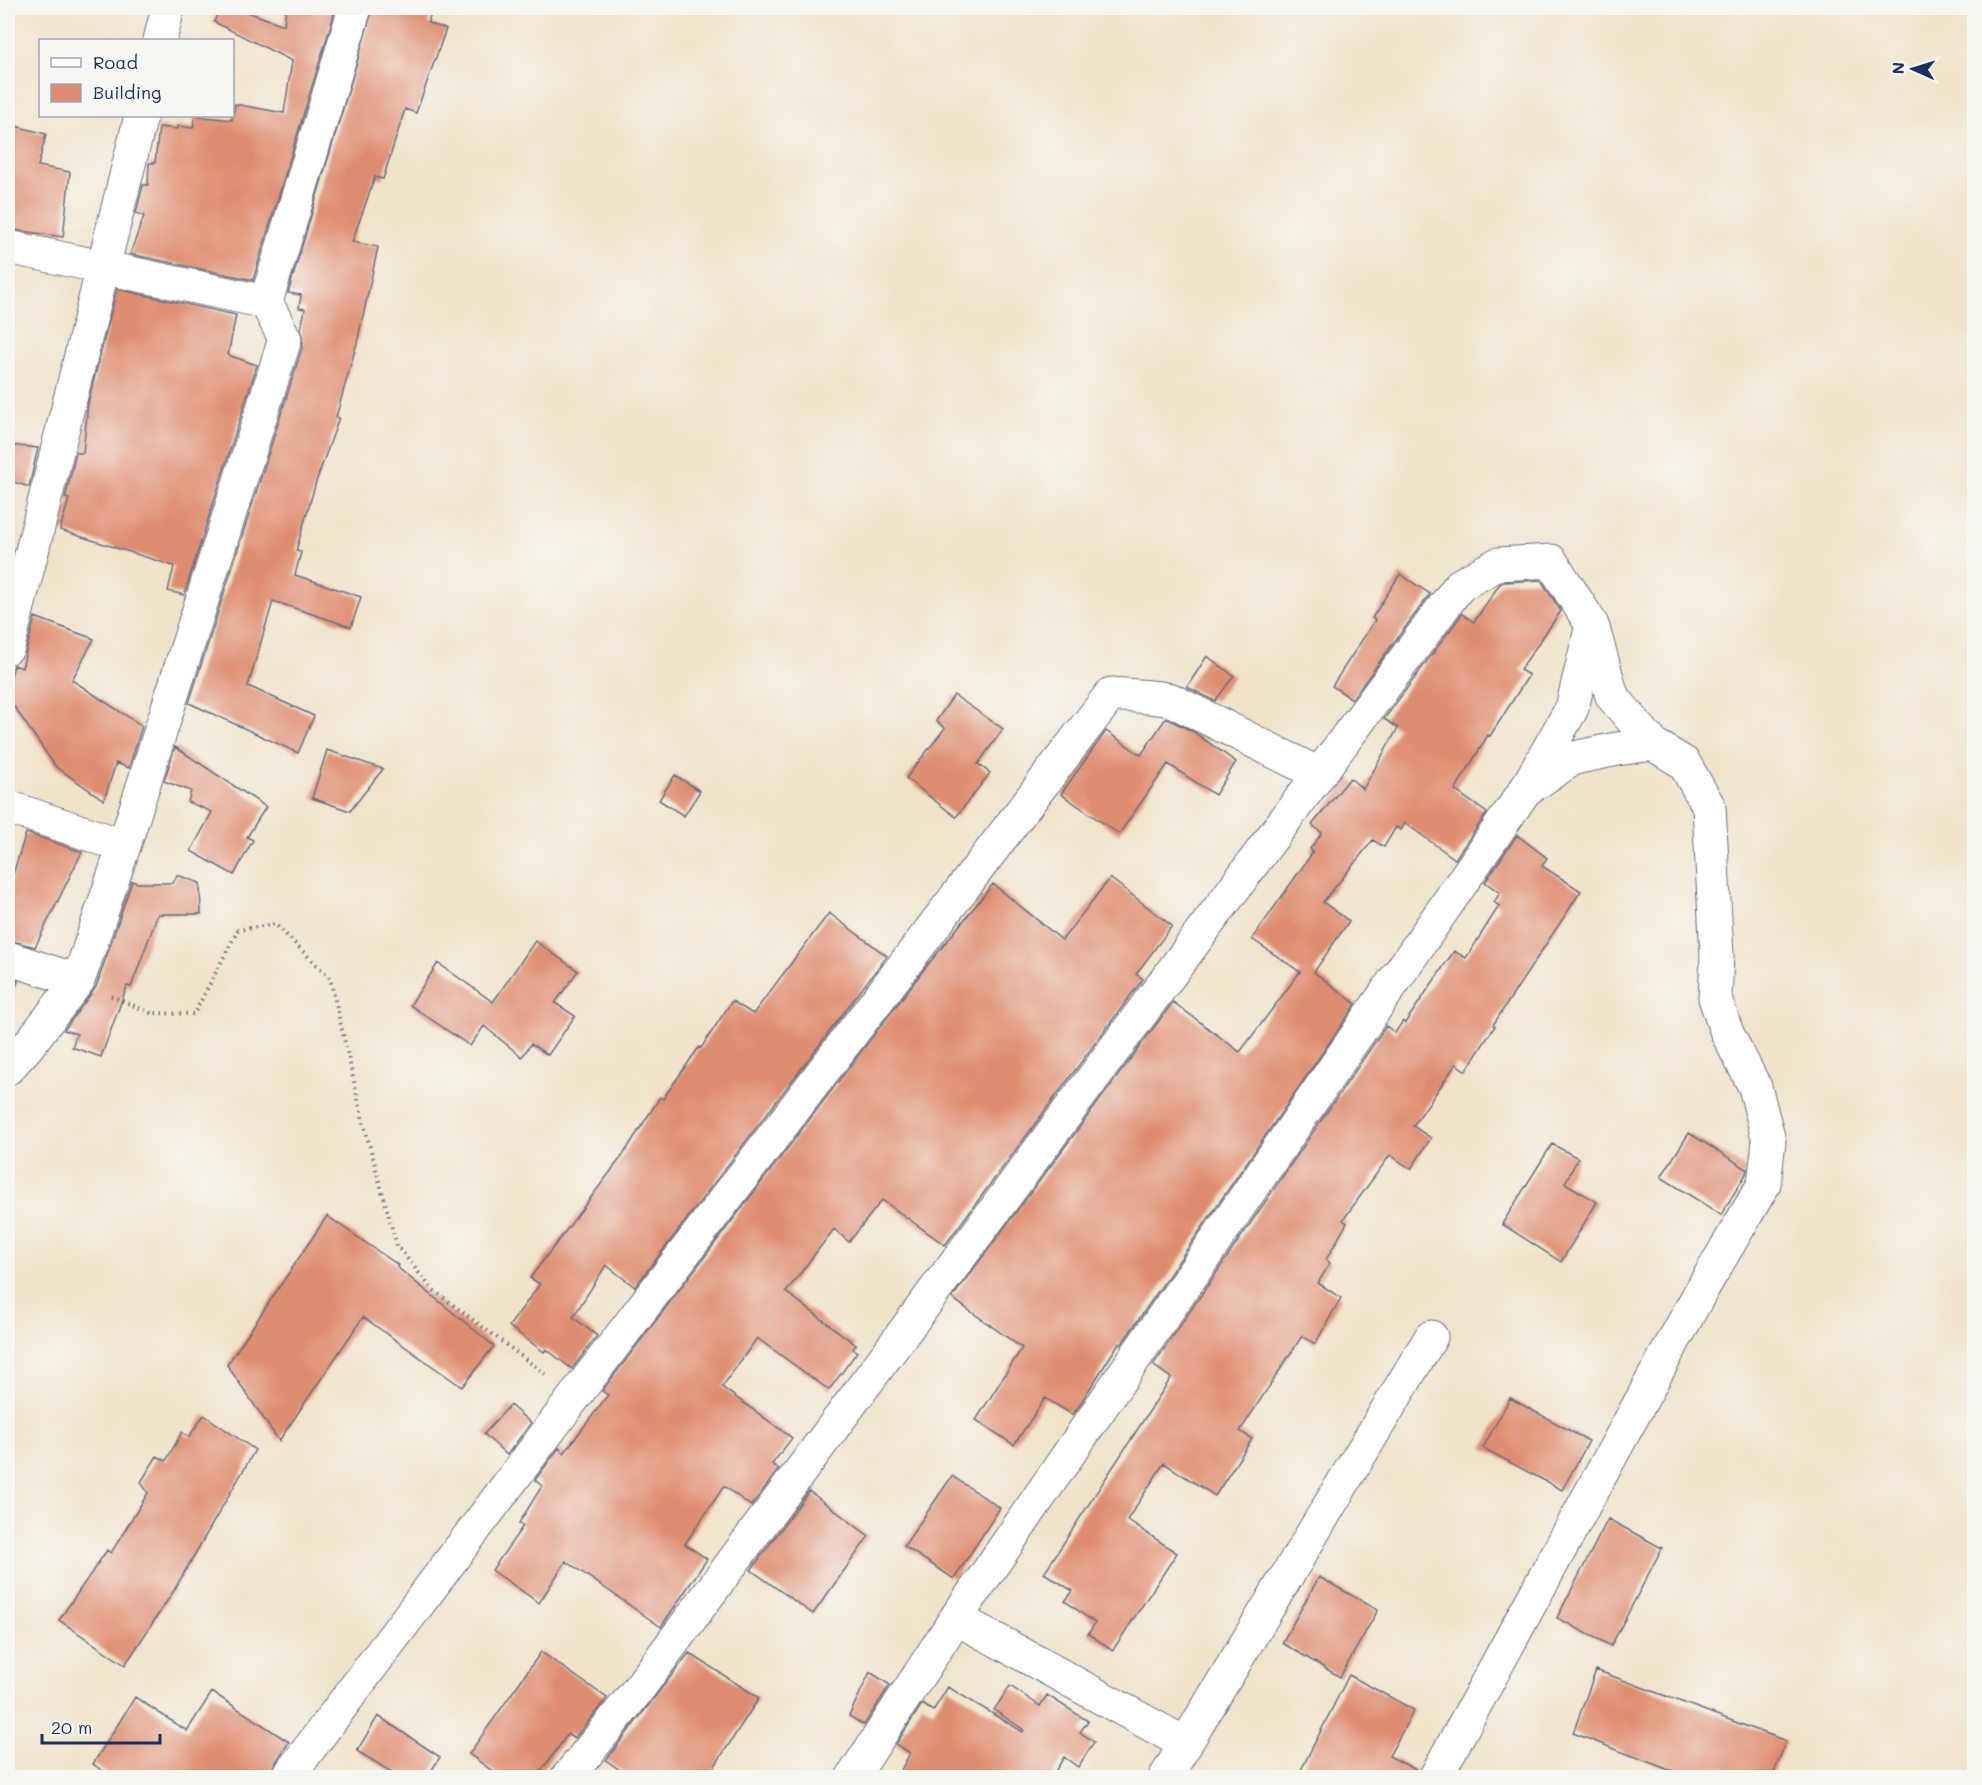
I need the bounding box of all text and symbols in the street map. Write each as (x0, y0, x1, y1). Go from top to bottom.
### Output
legend (39, 39, 234, 117)
north arrow (1883, 39, 1943, 99)
text: Road (93, 50, 138, 74)
text: N (1887, 62, 1908, 75)
text: Building (93, 80, 161, 104)
scale bar (42, 1707, 160, 1745)
text: 20 m (51, 1715, 92, 1739)

